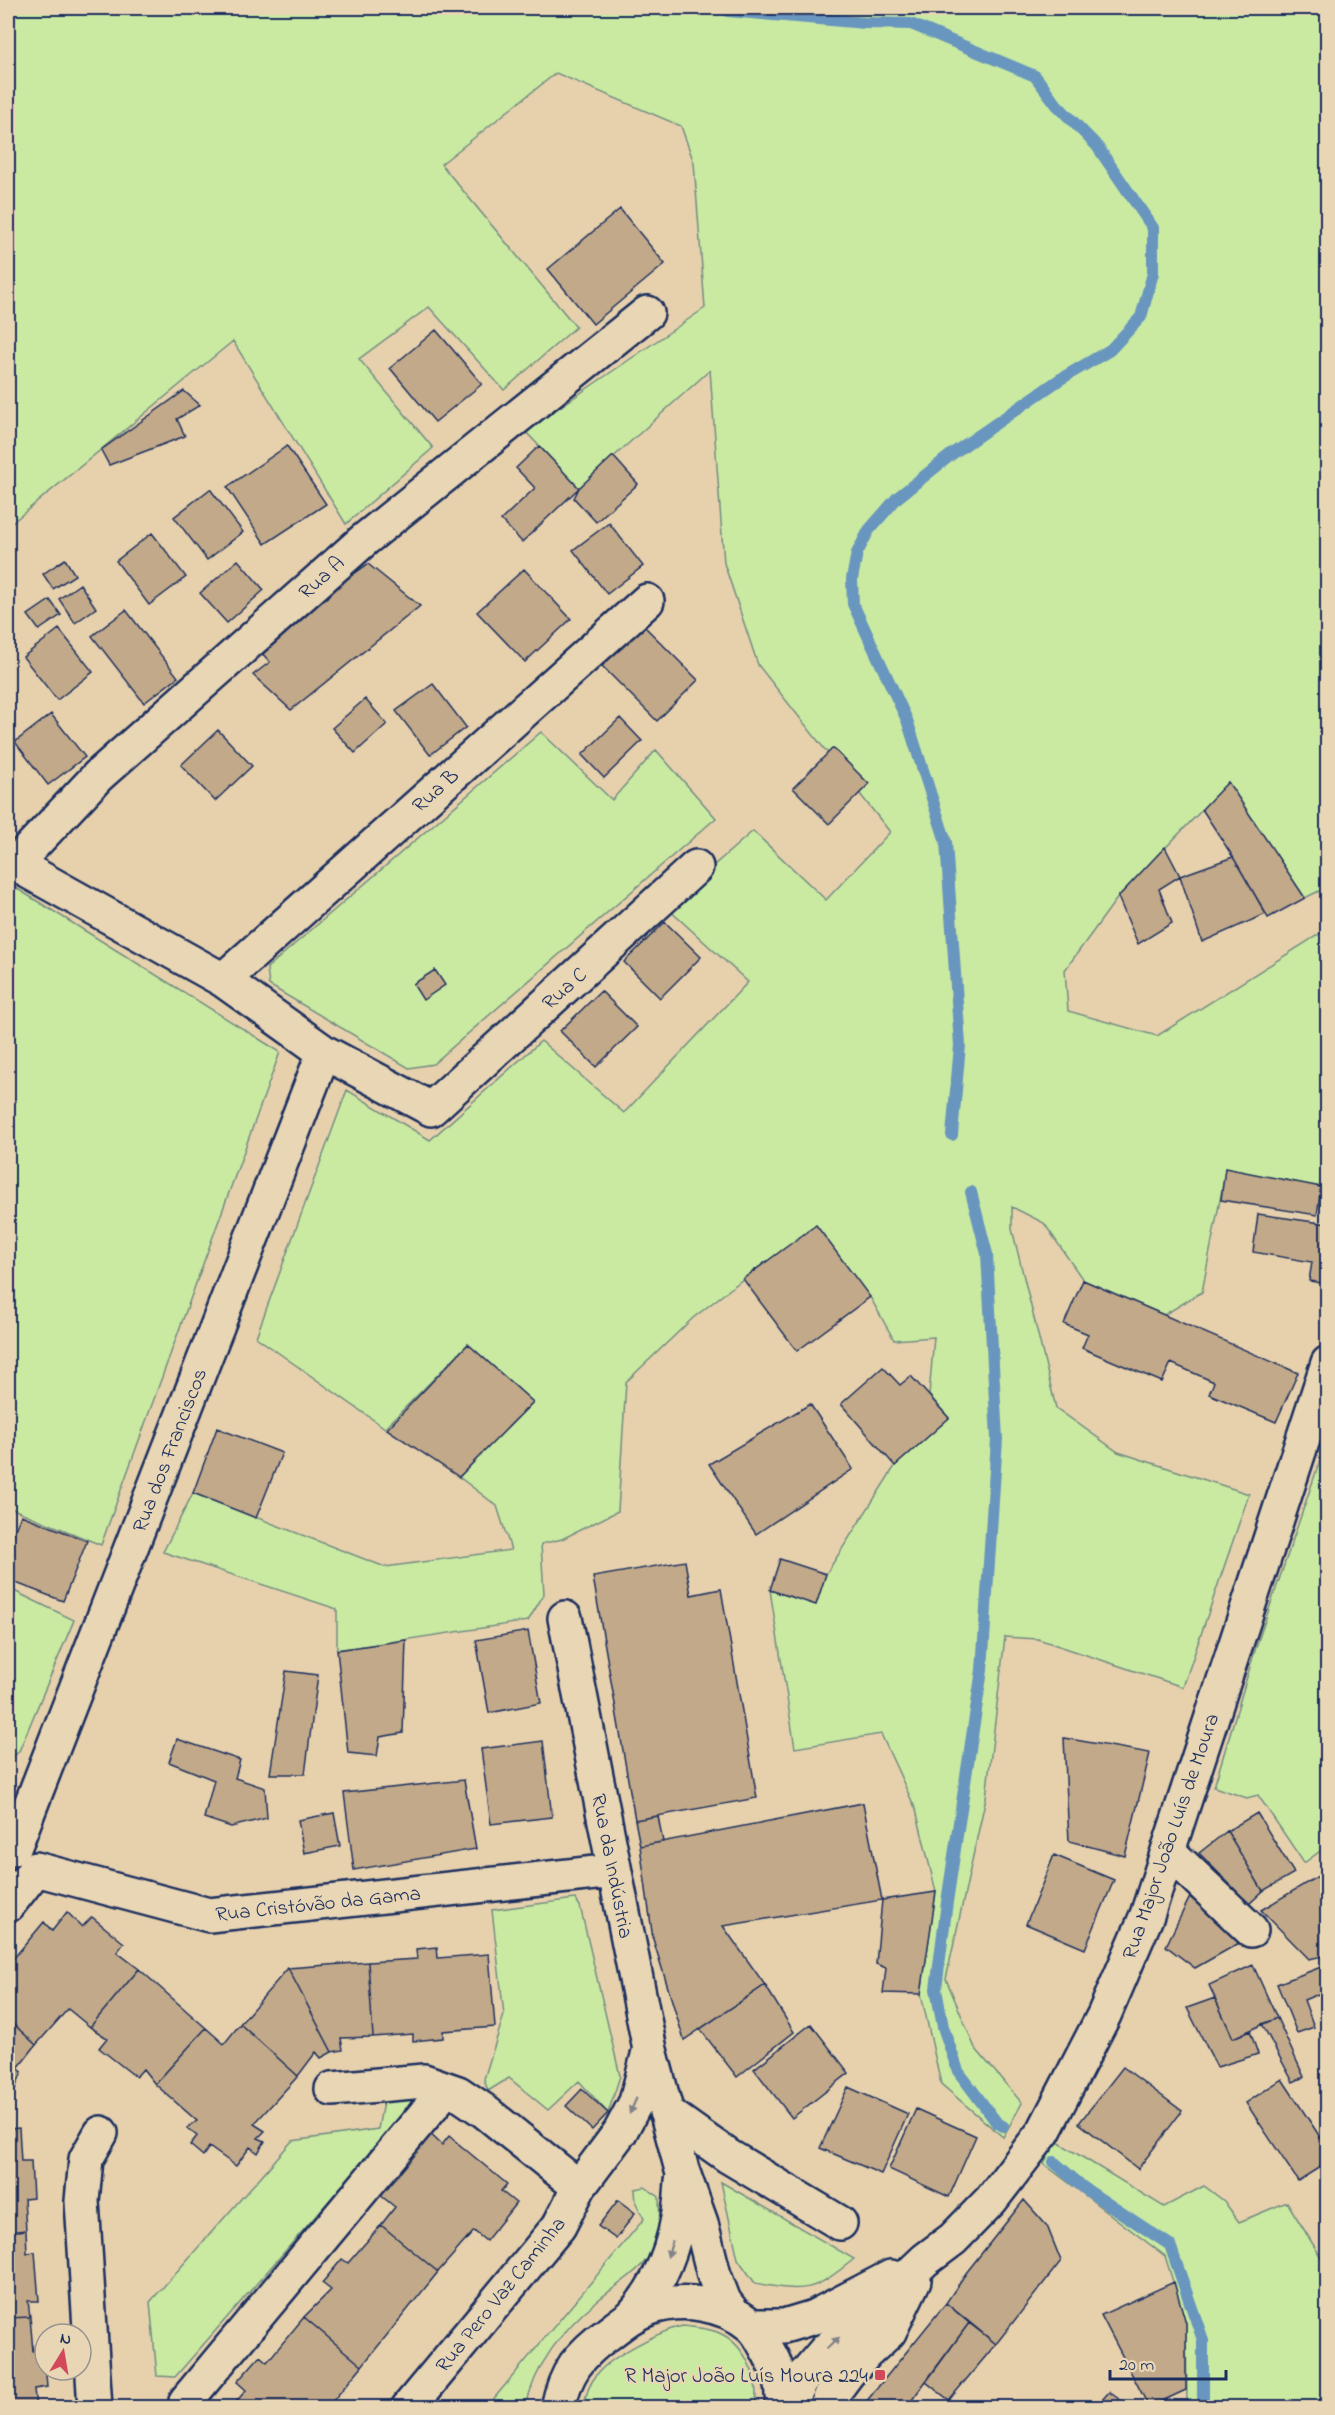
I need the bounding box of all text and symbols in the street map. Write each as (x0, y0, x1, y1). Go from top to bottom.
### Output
street label: Rua A (293, 550, 352, 607)
street label: Rua B (406, 762, 467, 821)
street label: Rua C (536, 961, 595, 1018)
street label: Rua dos Franciscos (126, 1364, 216, 1537)
street label: Rua Major João Luís de Moura (1116, 1710, 1228, 1964)
street label: Rua da Indústria (582, 1791, 640, 1941)
street label: Rua Cristóvão da Gama (214, 1879, 422, 1931)
one-way arrow (628, 2097, 638, 2115)
street label: Rua Pero Vaz Caminha (429, 2211, 574, 2380)
one-way arrow (665, 2240, 675, 2258)
north arrow (33, 2322, 93, 2382)
text: N (58, 2326, 73, 2352)
one-way arrow (825, 2336, 840, 2350)
scale bar (1110, 2343, 1226, 2381)
text: 20 m (1119, 2353, 1154, 2379)
place label: R Major João Luís Moura 224 (625, 2362, 868, 2392)
marker: R Major João Luís Moura 224 (873, 2368, 887, 2382)

